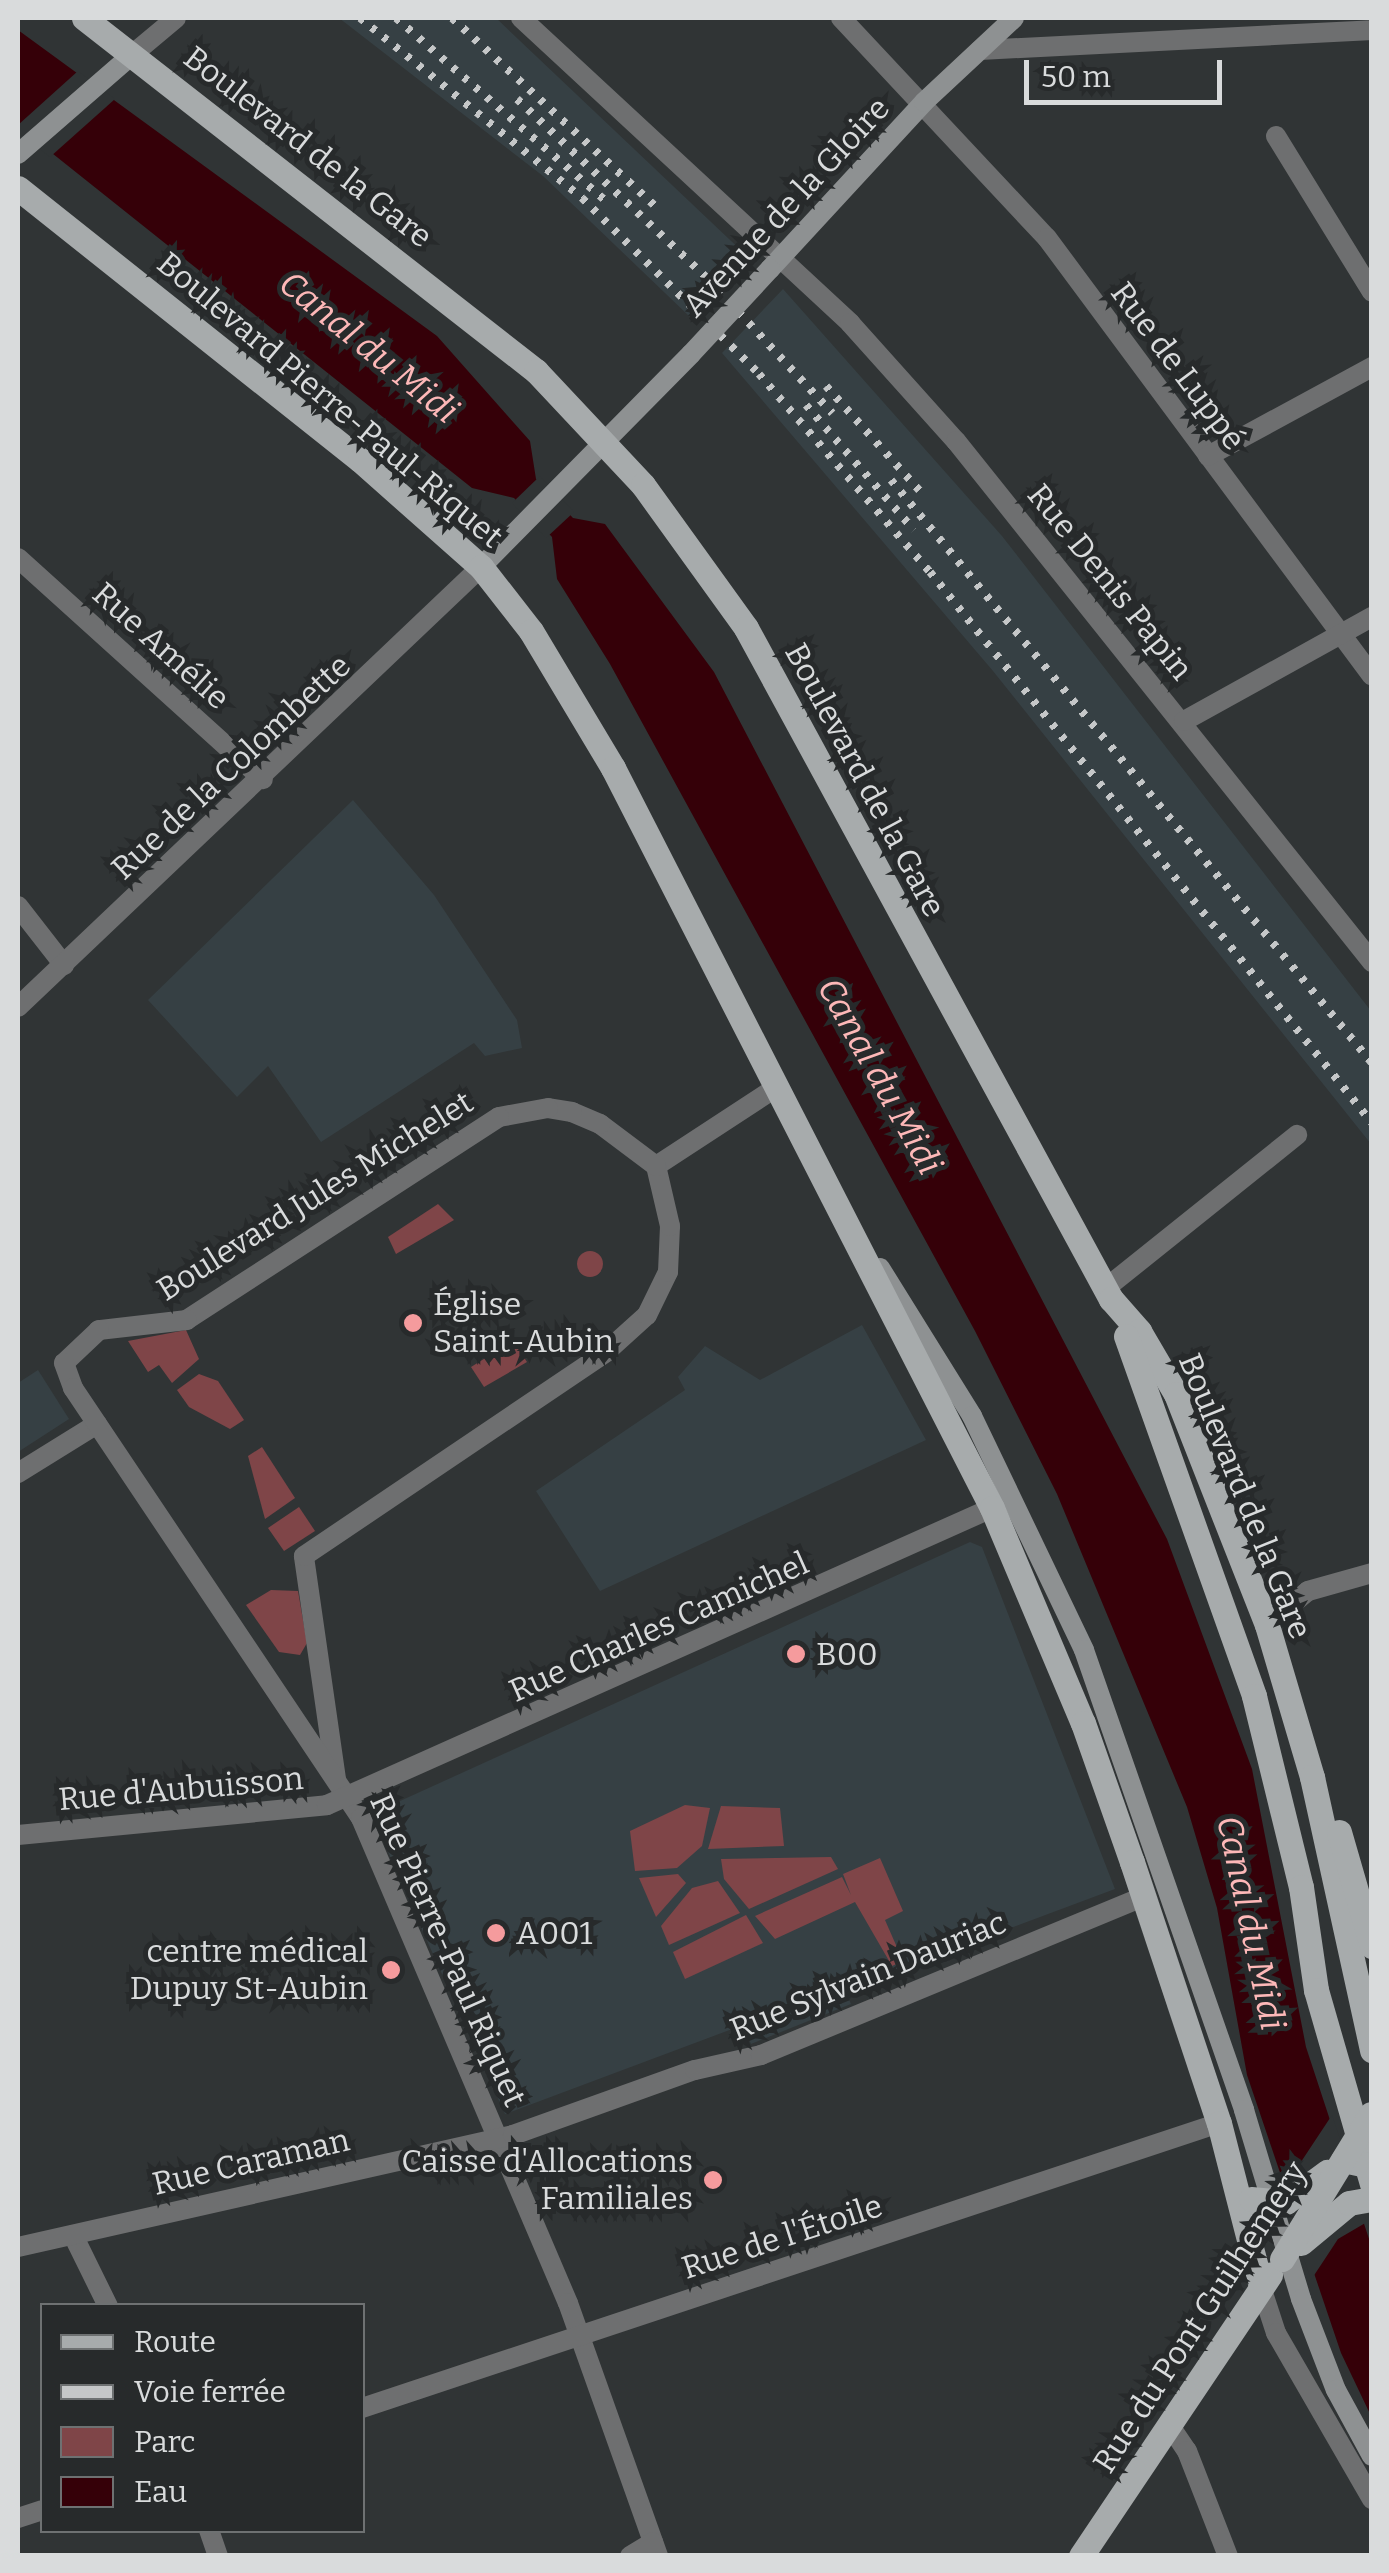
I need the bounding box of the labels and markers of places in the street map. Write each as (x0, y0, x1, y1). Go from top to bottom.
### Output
place label: Église Saint-Aubin (433, 1286, 614, 1361)
marker: Église Saint-Aubin (402, 1312, 424, 1334)
place label: B00 (816, 1635, 878, 1673)
marker: B00 (785, 1643, 807, 1665)
place label: A001 (516, 1914, 593, 1952)
marker: A001 (485, 1922, 507, 1944)
place label: centre médical Dupuy St-Aubin (130, 1933, 368, 2008)
marker: centre médical Dupuy St-Aubin (378, 1957, 404, 1983)
place label: Caisse d'Allocations Familiales (401, 2143, 693, 2218)
marker: Caisse d'Allocations Familiales (702, 2169, 724, 2191)

